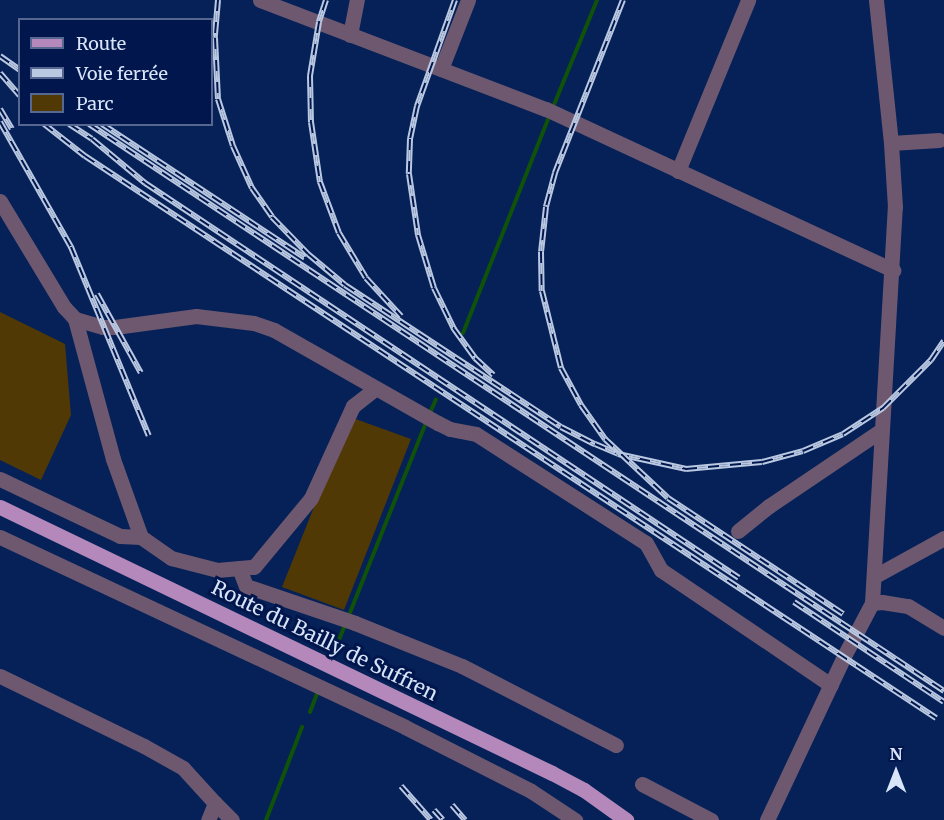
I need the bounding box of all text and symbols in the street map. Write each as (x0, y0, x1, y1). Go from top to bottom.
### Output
legend (18, 18, 213, 126)
text: Route (76, 32, 126, 55)
text: Voie ferrée (76, 62, 168, 85)
text: Parc (76, 92, 114, 115)
street label: Route du Bailly de Suffren (208, 575, 442, 705)
north arrow (866, 742, 926, 802)
text: N (890, 744, 902, 764)

